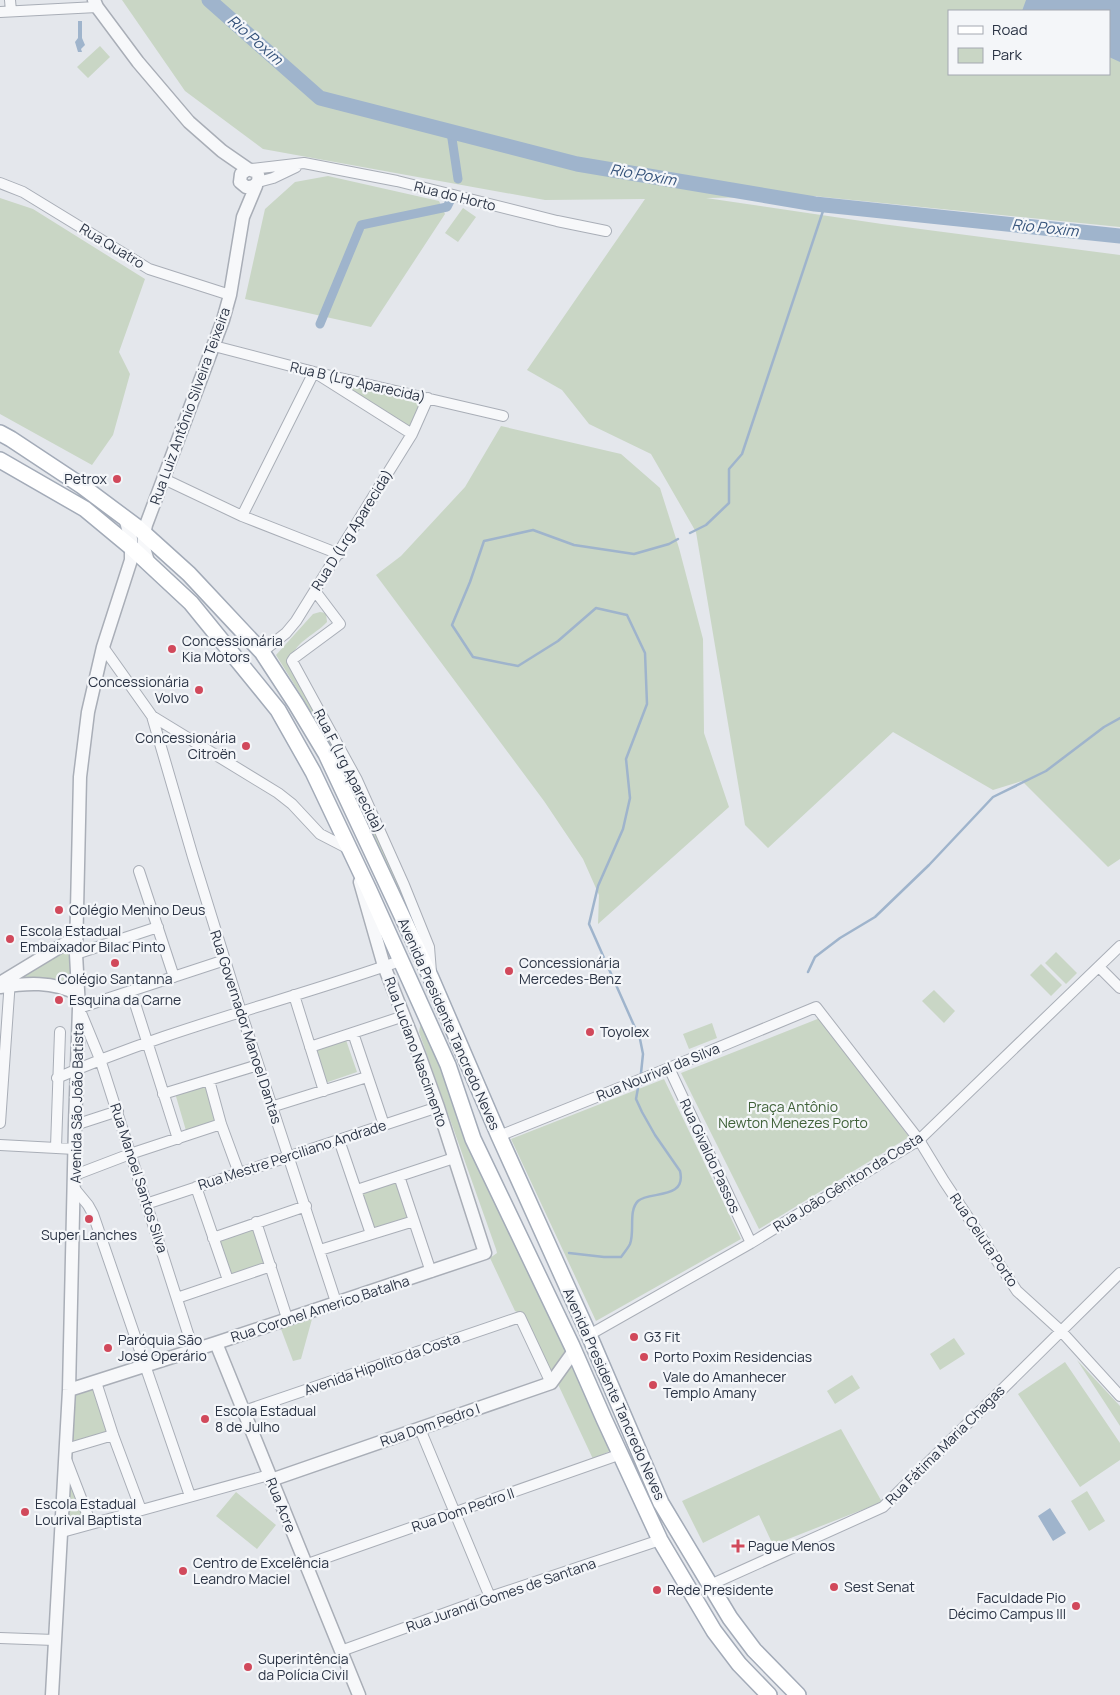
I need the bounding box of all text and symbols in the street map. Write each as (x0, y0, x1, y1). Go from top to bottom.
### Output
water label: Rio Poxim (223, 10, 288, 70)
legend (948, 10, 1110, 75)
text: Road (992, 19, 1028, 40)
text: Park (992, 44, 1022, 65)
water label: Rio Poxim (608, 158, 679, 191)
street label: Rua do Horto (412, 176, 498, 215)
water label: Rio Poxim (1011, 214, 1081, 242)
street label: Rua Quatro (76, 219, 148, 272)
street label: Rua Luiz Antônio Silveira Teixeira (145, 305, 234, 507)
street label: Rua B (Lrg Aparecida) (288, 357, 428, 406)
street label: Rua D (Lrg Aparecida) (307, 466, 397, 594)
place label: Petrox (64, 469, 108, 488)
marker: Petrox (111, 473, 123, 485)
place label: Concessionária Kia Motors (182, 631, 283, 666)
marker: Concessionária Kia Motors (166, 643, 178, 655)
place label: Concessionária Volvo (88, 672, 189, 707)
marker: Concessionária Volvo (193, 684, 205, 696)
street label: Rua F (Lrg Aparecida) (310, 705, 389, 836)
place label: Concessionária Citroën (135, 728, 236, 763)
marker: Concessionária Citroën (240, 740, 252, 752)
place label: Colégio Menino Deus (69, 900, 205, 919)
marker: Colégio Menino Deus (53, 904, 65, 916)
street label: Avenida Presidente Tancredo Neves (394, 915, 505, 1133)
place label: Escola Estadual Embaixador Bilac Pinto (20, 921, 166, 956)
street label: Rua Governador Manoel Dantas (206, 927, 287, 1126)
marker: Escola Estadual Embaixador Bilac Pinto (4, 933, 16, 945)
place label: Concessionária Mercedes-Benz (519, 953, 622, 988)
marker: Colégio Santanna (109, 957, 121, 969)
marker: Concessionária Mercedes-Benz (503, 965, 515, 977)
place label: Colégio Santanna (58, 969, 172, 988)
street label: Rua Luciano Nascimento (380, 974, 452, 1129)
place label: Esquina da Carne (69, 990, 181, 1009)
marker: Esquina da Carne (53, 994, 65, 1006)
place label: Toyolex (600, 1022, 650, 1041)
street label: Avenida São João Batista (66, 1023, 87, 1183)
marker: Toyolex (584, 1026, 596, 1038)
street label: Rua Nourival da Silva (593, 1038, 722, 1105)
street label: Rua Givaldo Passos (676, 1096, 745, 1216)
park label: Praça Antônio Newton Menezes Porto (718, 1097, 868, 1132)
street label: Rua Manoel Santos Silva (106, 1101, 173, 1255)
street label: Rua Mestre Perciliano Andrade (195, 1115, 388, 1194)
street label: Rua João Gêniton da Costa (769, 1128, 926, 1236)
street label: Rua Celuta Porto (946, 1189, 1023, 1290)
marker: Super Lanches (83, 1213, 95, 1225)
place label: Super Lanches (41, 1225, 137, 1244)
street label: Rua Coronel Americo Batalha (228, 1271, 412, 1346)
street label: Avenida Presidente Tancredo Neves (559, 1285, 670, 1503)
place label: G3 Fit (644, 1327, 681, 1346)
street label: Avenida Hipolito da Costa (301, 1328, 462, 1399)
place label: Paróquia São José Operário (118, 1330, 207, 1365)
marker: G3 Fit (628, 1331, 640, 1343)
marker: Paróquia São José Operário (102, 1342, 114, 1354)
place label: Porto Poxim Residencias (654, 1347, 812, 1366)
marker: Porto Poxim Residencias (638, 1351, 650, 1363)
place label: Vale do Amanhecer Templo Amany (663, 1367, 786, 1402)
marker: Vale do Amanhecer Templo Amany (647, 1379, 659, 1391)
street label: Rua Fátima Maria Chagas (881, 1381, 1008, 1508)
street label: Rua Dom Pedro I (377, 1399, 482, 1450)
place label: Escola Estadual 8 de Julho (215, 1401, 316, 1436)
marker: Escola Estadual 8 de Julho (199, 1413, 211, 1425)
street label: Rua Acre (262, 1475, 301, 1535)
street label: Rua Dom Pedro II (409, 1483, 517, 1536)
place label: Escola Estadual Lourival Baptista (35, 1494, 142, 1529)
marker: Escola Estadual Lourival Baptista (19, 1506, 31, 1518)
place label: Pague Menos (748, 1536, 835, 1555)
marker: Pague Menos (732, 1540, 744, 1552)
place label: Centro de Excelência Leandro Maciel (193, 1553, 329, 1588)
street label: Rua Jurandi Gomes de Santana (403, 1553, 598, 1636)
marker: Centro de Excelência Leandro Maciel (177, 1565, 189, 1577)
place label: Sest Senat (844, 1577, 915, 1596)
place label: Rede Presidente (667, 1580, 774, 1599)
marker: Sest Senat (828, 1581, 840, 1593)
marker: Rede Presidente (651, 1584, 663, 1596)
place label: Faculdade Pio Décimo Campus III (948, 1588, 1066, 1623)
marker: Faculdade Pio Décimo Campus III (1070, 1600, 1082, 1612)
place label: Superintência da Polícia Civil (258, 1649, 348, 1684)
marker: Superintência da Polícia Civil (242, 1661, 254, 1673)

